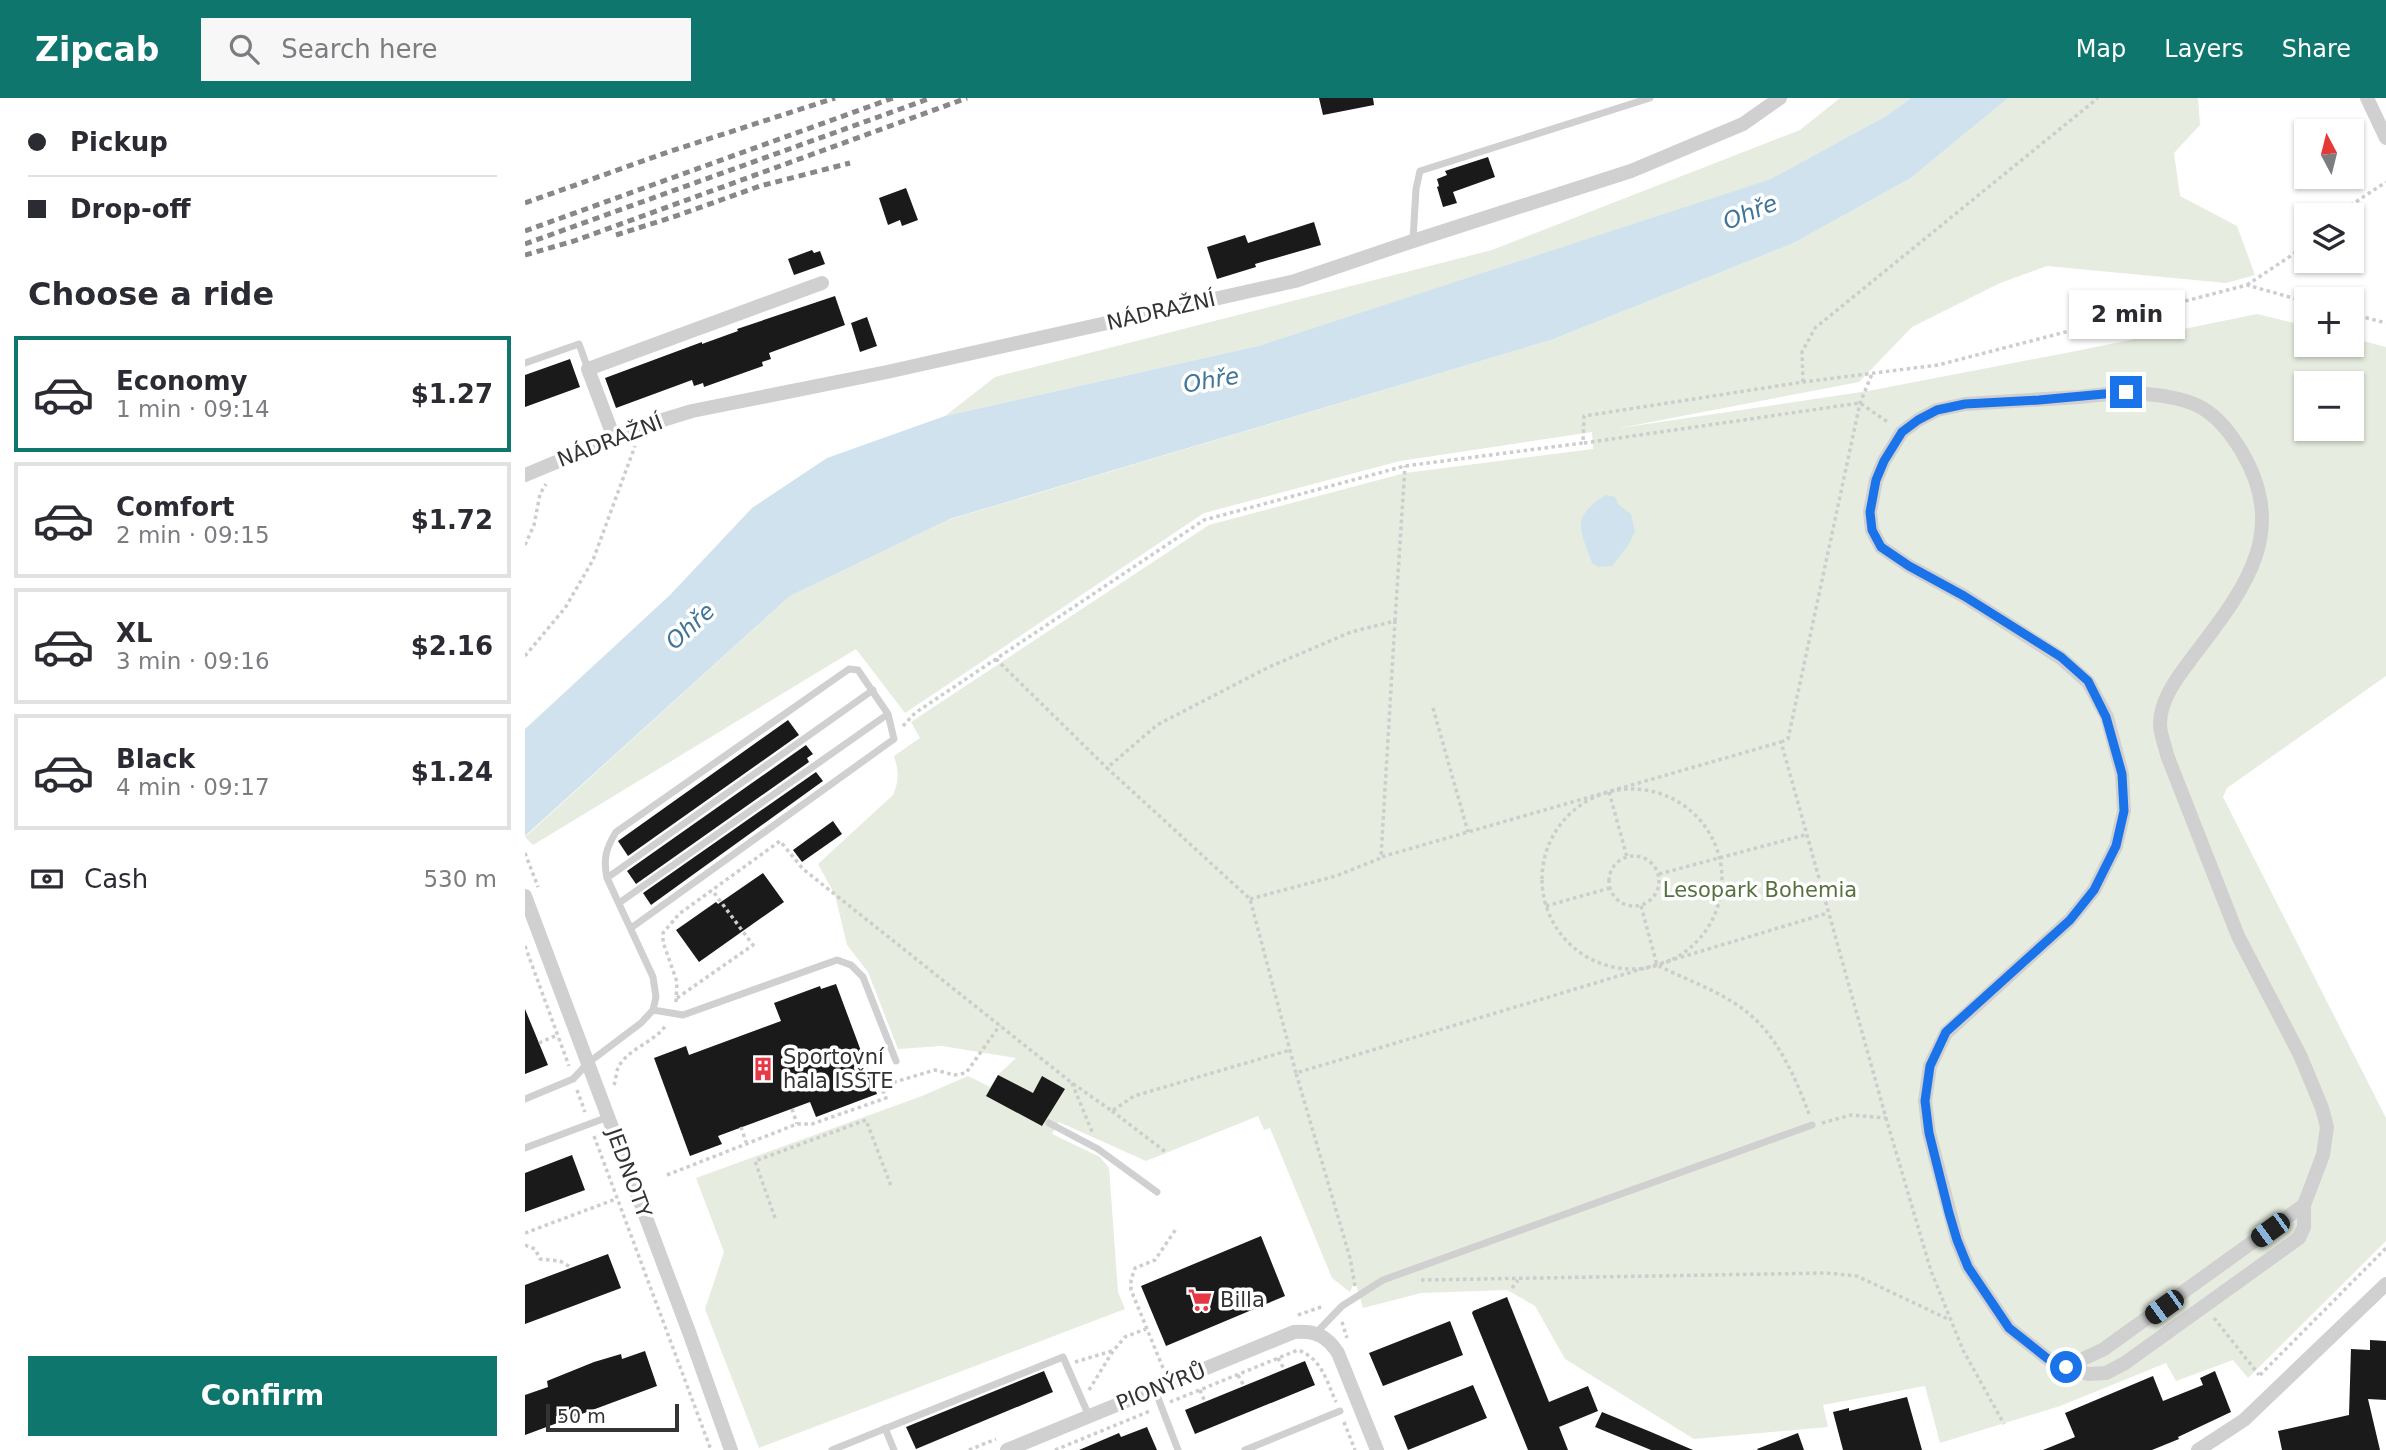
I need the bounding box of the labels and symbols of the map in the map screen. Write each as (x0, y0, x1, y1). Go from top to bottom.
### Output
north arrow (2294, 119, 2364, 189)
water label: Ohře (1719, 189, 1781, 235)
street label: NÁDRAŽNÍ (1104, 286, 1218, 335)
callout: 2 min (2068, 290, 2184, 340)
water label: Ohře (1181, 362, 1241, 398)
route end (2110, 376, 2142, 408)
street label: NÁDRAŽNÍ (554, 409, 666, 472)
water label: Ohře (660, 598, 720, 654)
park label: Lesopark Bohemia (1663, 878, 1857, 902)
place label: Sportovní hala ISŠTE (783, 1045, 894, 1093)
building icon: Sportovní hala ISŠTE (749, 1055, 777, 1083)
street label: JEDNOTY (601, 1123, 656, 1221)
car (2247, 1209, 2294, 1251)
supermarket icon: Billa (1186, 1286, 1214, 1314)
car (2141, 1286, 2188, 1328)
place label: Billa (1220, 1288, 1265, 1312)
route start (2050, 1351, 2082, 1383)
street label: PIONÝRŮ (1112, 1356, 1209, 1416)
scale bar (546, 1401, 679, 1433)

